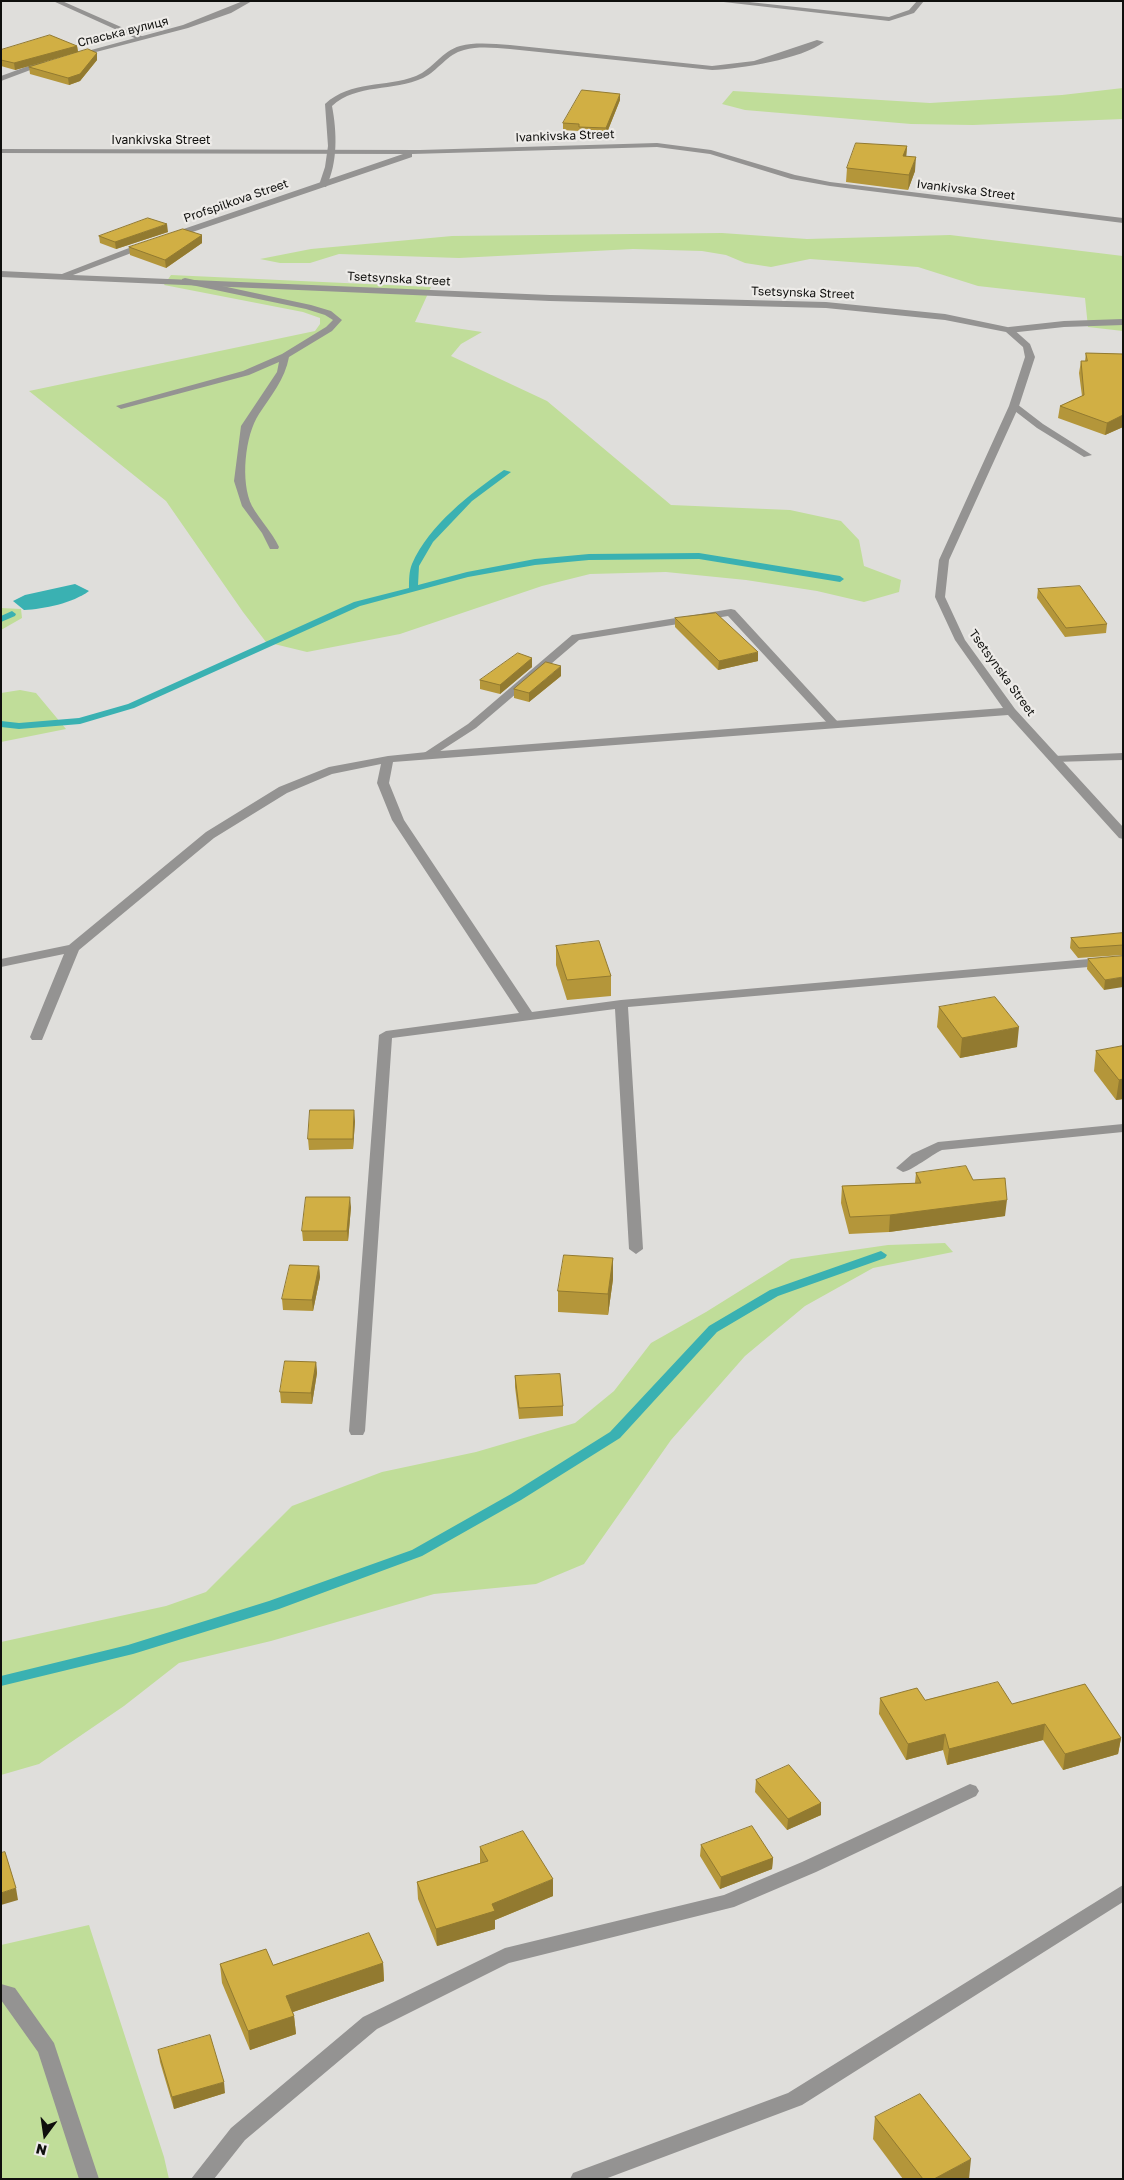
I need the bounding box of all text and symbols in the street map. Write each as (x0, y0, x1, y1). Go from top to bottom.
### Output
street label: Спаська вулиця (76, 14, 170, 50)
street label: Ivankivska Street (515, 127, 615, 145)
street label: Ivankivska Street (111, 133, 211, 147)
street label: Profspilkova Street (182, 176, 290, 226)
street label: Ivankivska Street (916, 177, 1016, 203)
street label: Tsetsynska Street (347, 269, 451, 289)
street label: Tsetsynska Street (751, 284, 855, 302)
street label: Tsetsynska Street (966, 627, 1038, 719)
north arrow (20, 2110, 70, 2160)
text: N (34, 2141, 48, 2160)

